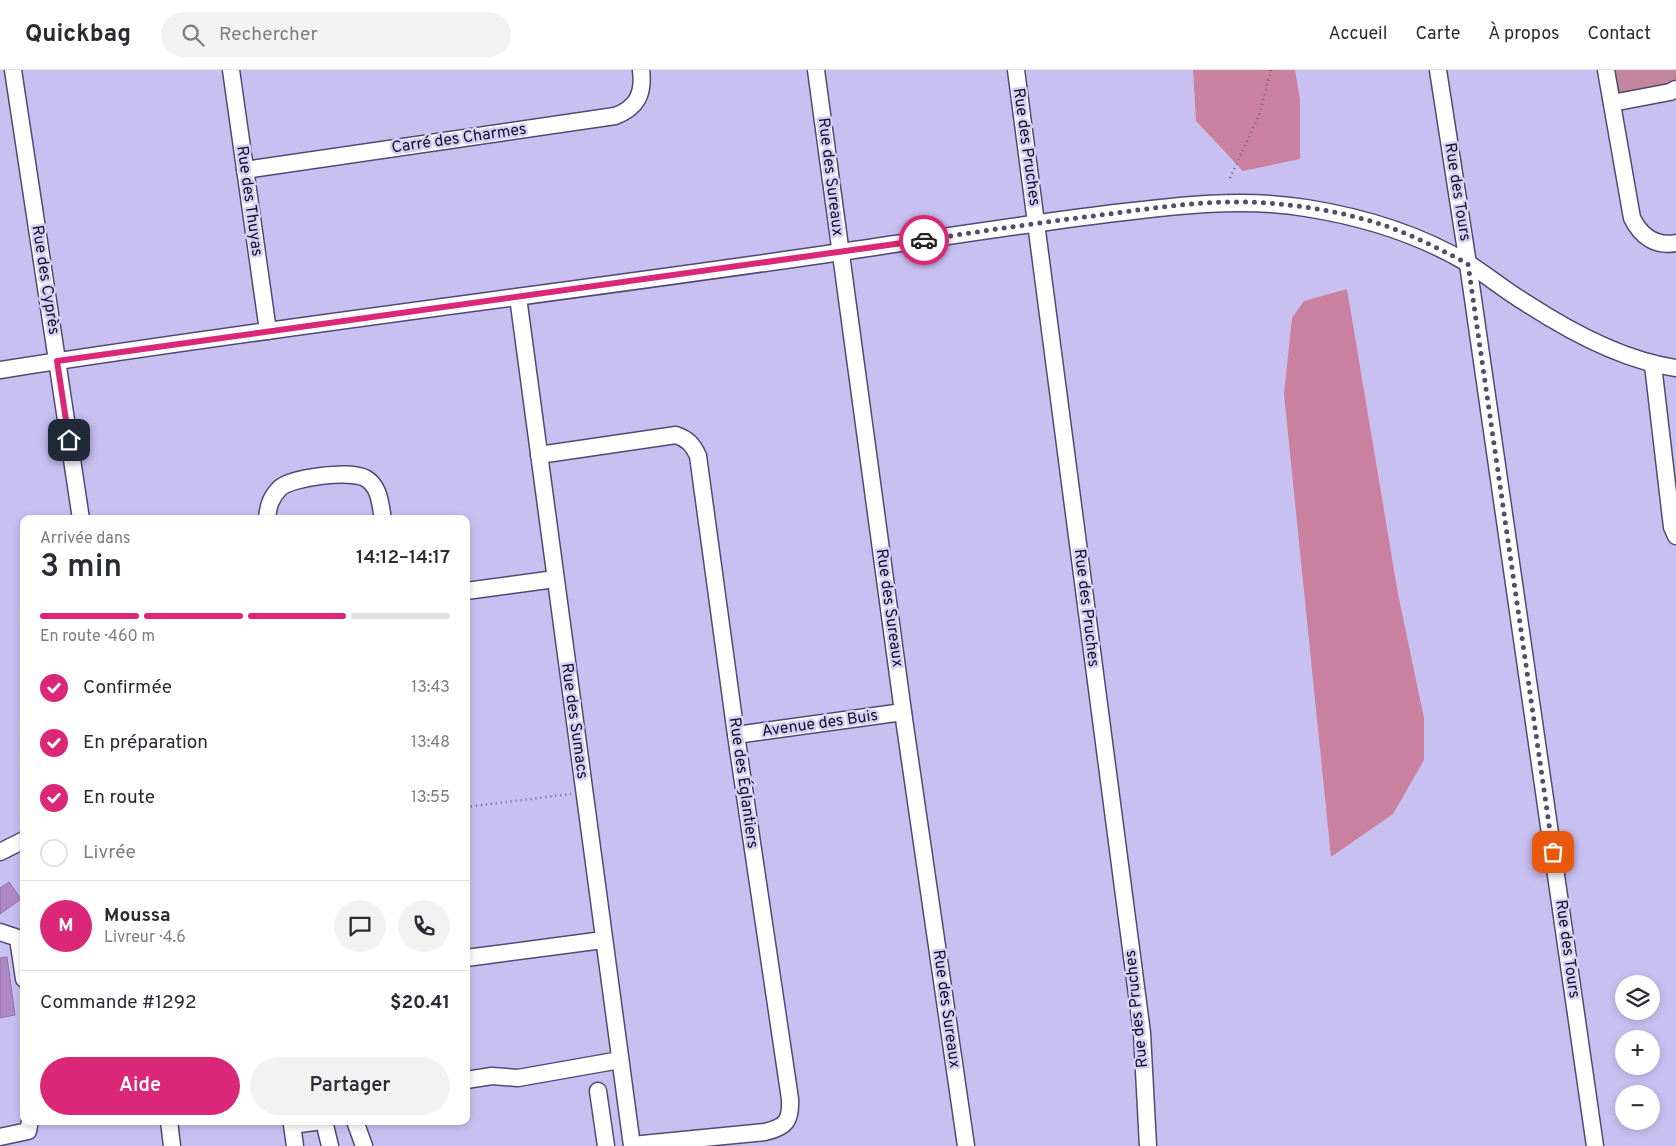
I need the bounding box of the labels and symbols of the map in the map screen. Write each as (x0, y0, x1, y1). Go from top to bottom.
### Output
street label: Rue des Pruches (1008, 87, 1044, 207)
street label: Rue des Sureaux (813, 117, 847, 237)
street label: Carré des Charmes (390, 120, 528, 158)
street label: Rue des Tours (1439, 141, 1475, 243)
street label: Rue des Thuyas (231, 144, 267, 258)
courier (899, 215, 949, 265)
street label: Rue des Cyprès (26, 224, 64, 336)
pin (48, 419, 90, 461)
street label: Rue des Sureaux (871, 548, 907, 668)
street label: Rue des Pruches (1069, 548, 1103, 668)
street label: Rue des Sumacs (556, 662, 592, 780)
street label: Avenue des Buis (761, 706, 879, 742)
street label: Rue des Églantiers (724, 716, 764, 850)
pin (1532, 831, 1574, 873)
street label: Rue des Tours (1550, 898, 1584, 1000)
street label: Rue des Sureaux (928, 949, 964, 1069)
street label: Rue des Pruches (1121, 949, 1153, 1069)

